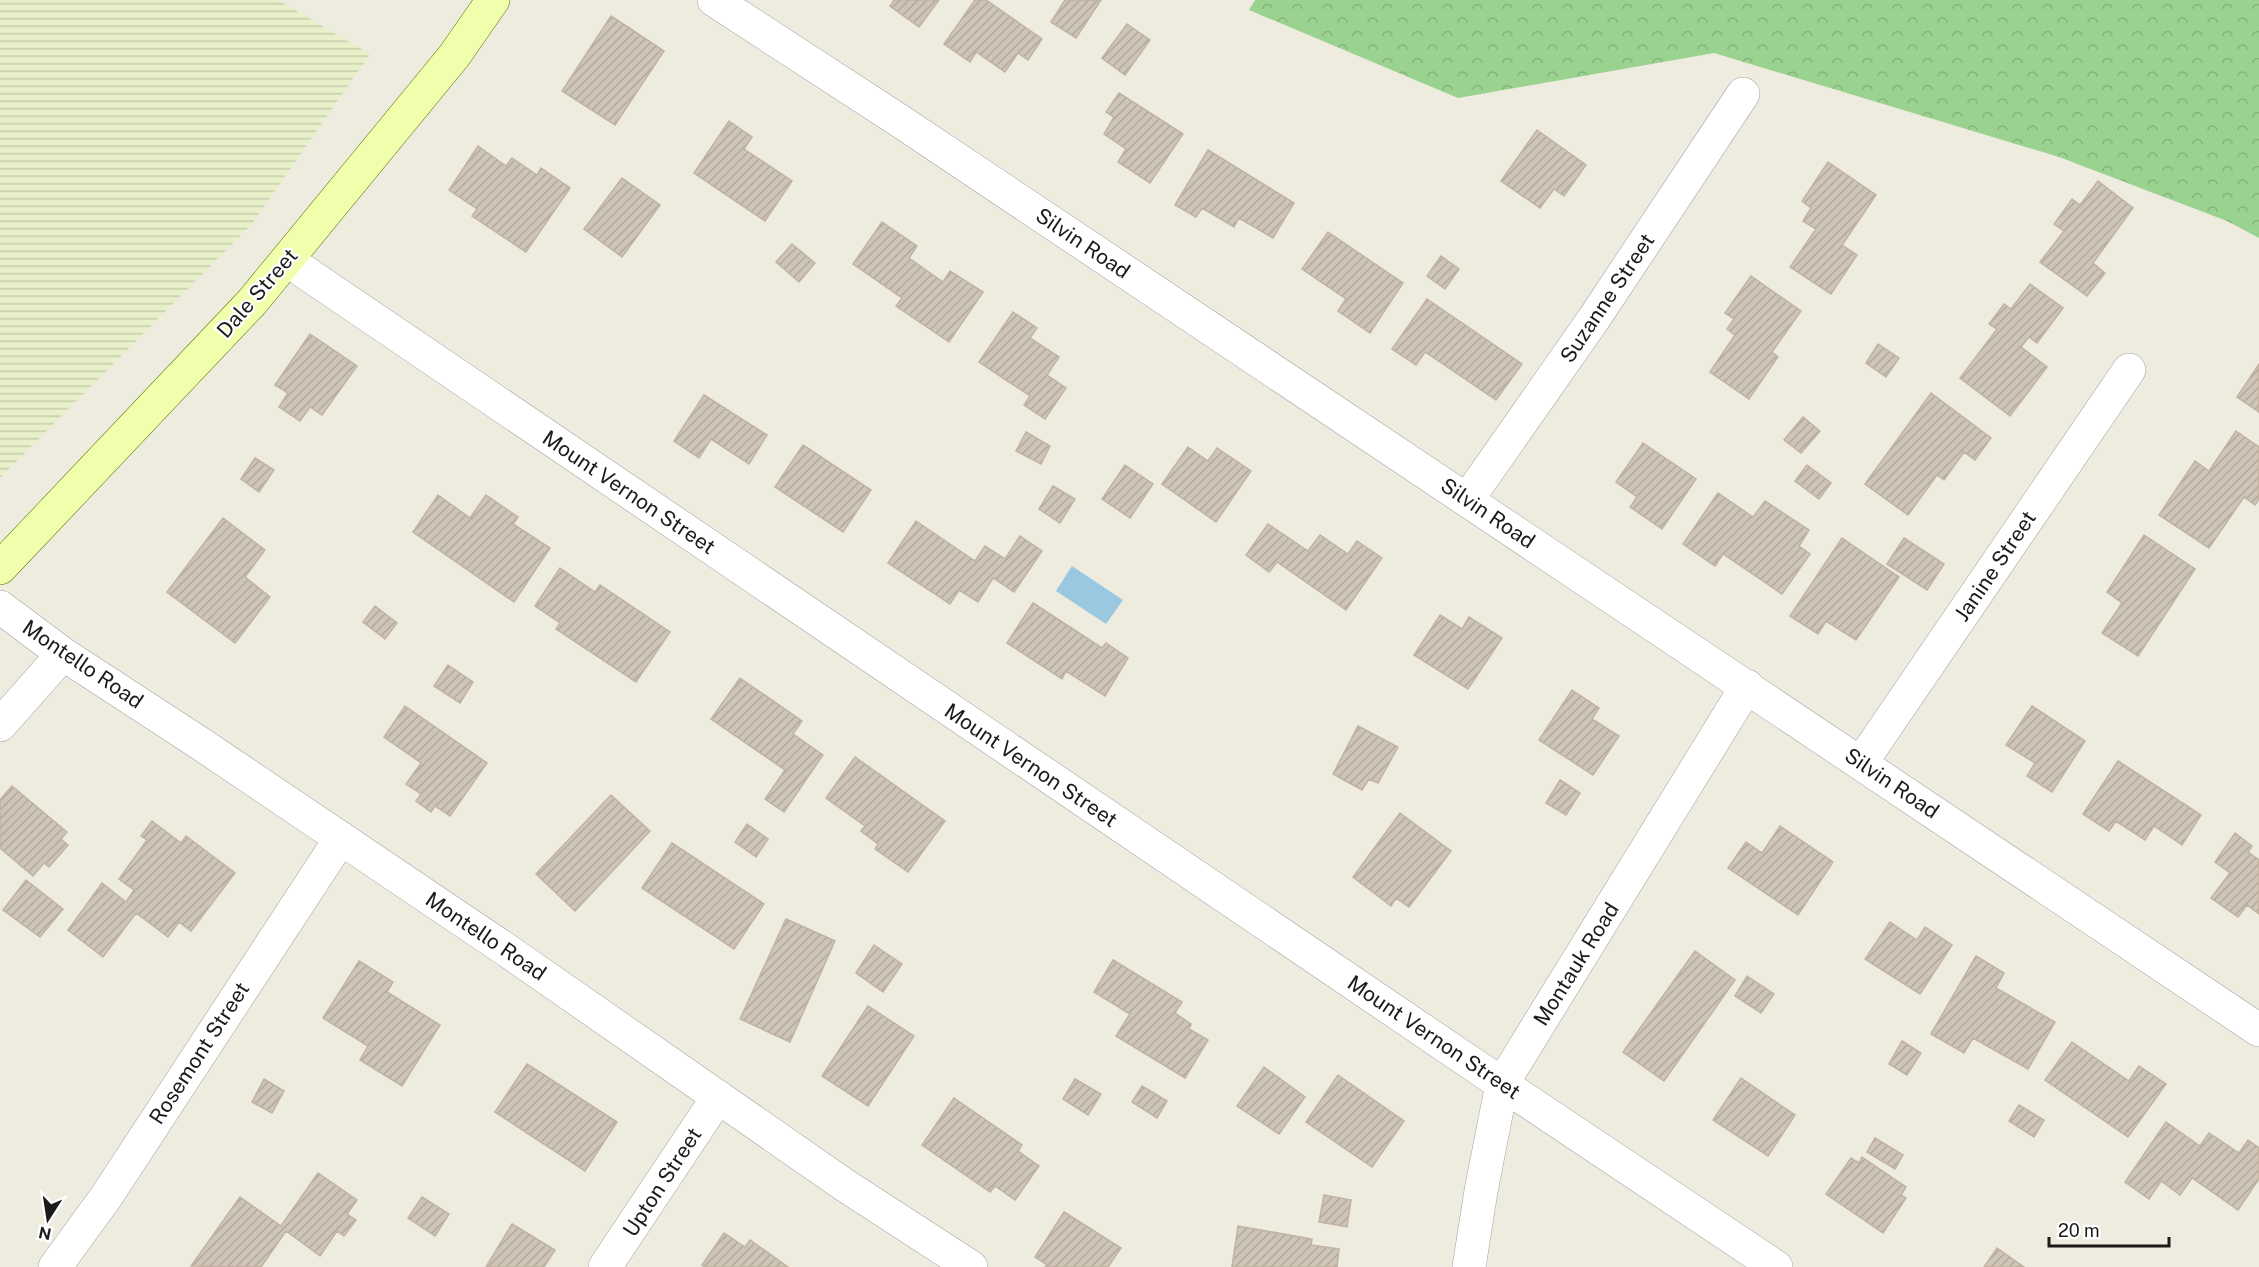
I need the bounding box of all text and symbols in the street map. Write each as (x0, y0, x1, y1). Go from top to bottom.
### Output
street label: Silvin Road (1031, 202, 1135, 284)
street label: Suzanne Street (1555, 229, 1659, 367)
street label: Dale Street (211, 243, 303, 343)
street label: Mount Vernon Street (538, 425, 720, 559)
street label: Silvin Road (1436, 472, 1540, 554)
street label: Janine Street (1949, 506, 2041, 626)
street label: Montello Road (18, 614, 148, 714)
street label: Mount Vernon Street (940, 698, 1122, 832)
street label: Silvin Road (1840, 742, 1944, 824)
street label: Montello Road (421, 886, 551, 986)
street label: Montauk Road (1528, 898, 1624, 1030)
street label: Mount Vernon Street (1343, 970, 1525, 1104)
street label: Rosemont Street (144, 977, 254, 1129)
street label: Upton Street (617, 1123, 707, 1241)
north arrow (18, 1189, 78, 1249)
scale bar (2049, 1210, 2169, 1248)
text: 20 m (2058, 1220, 2100, 1241)
text: N (37, 1223, 53, 1244)

